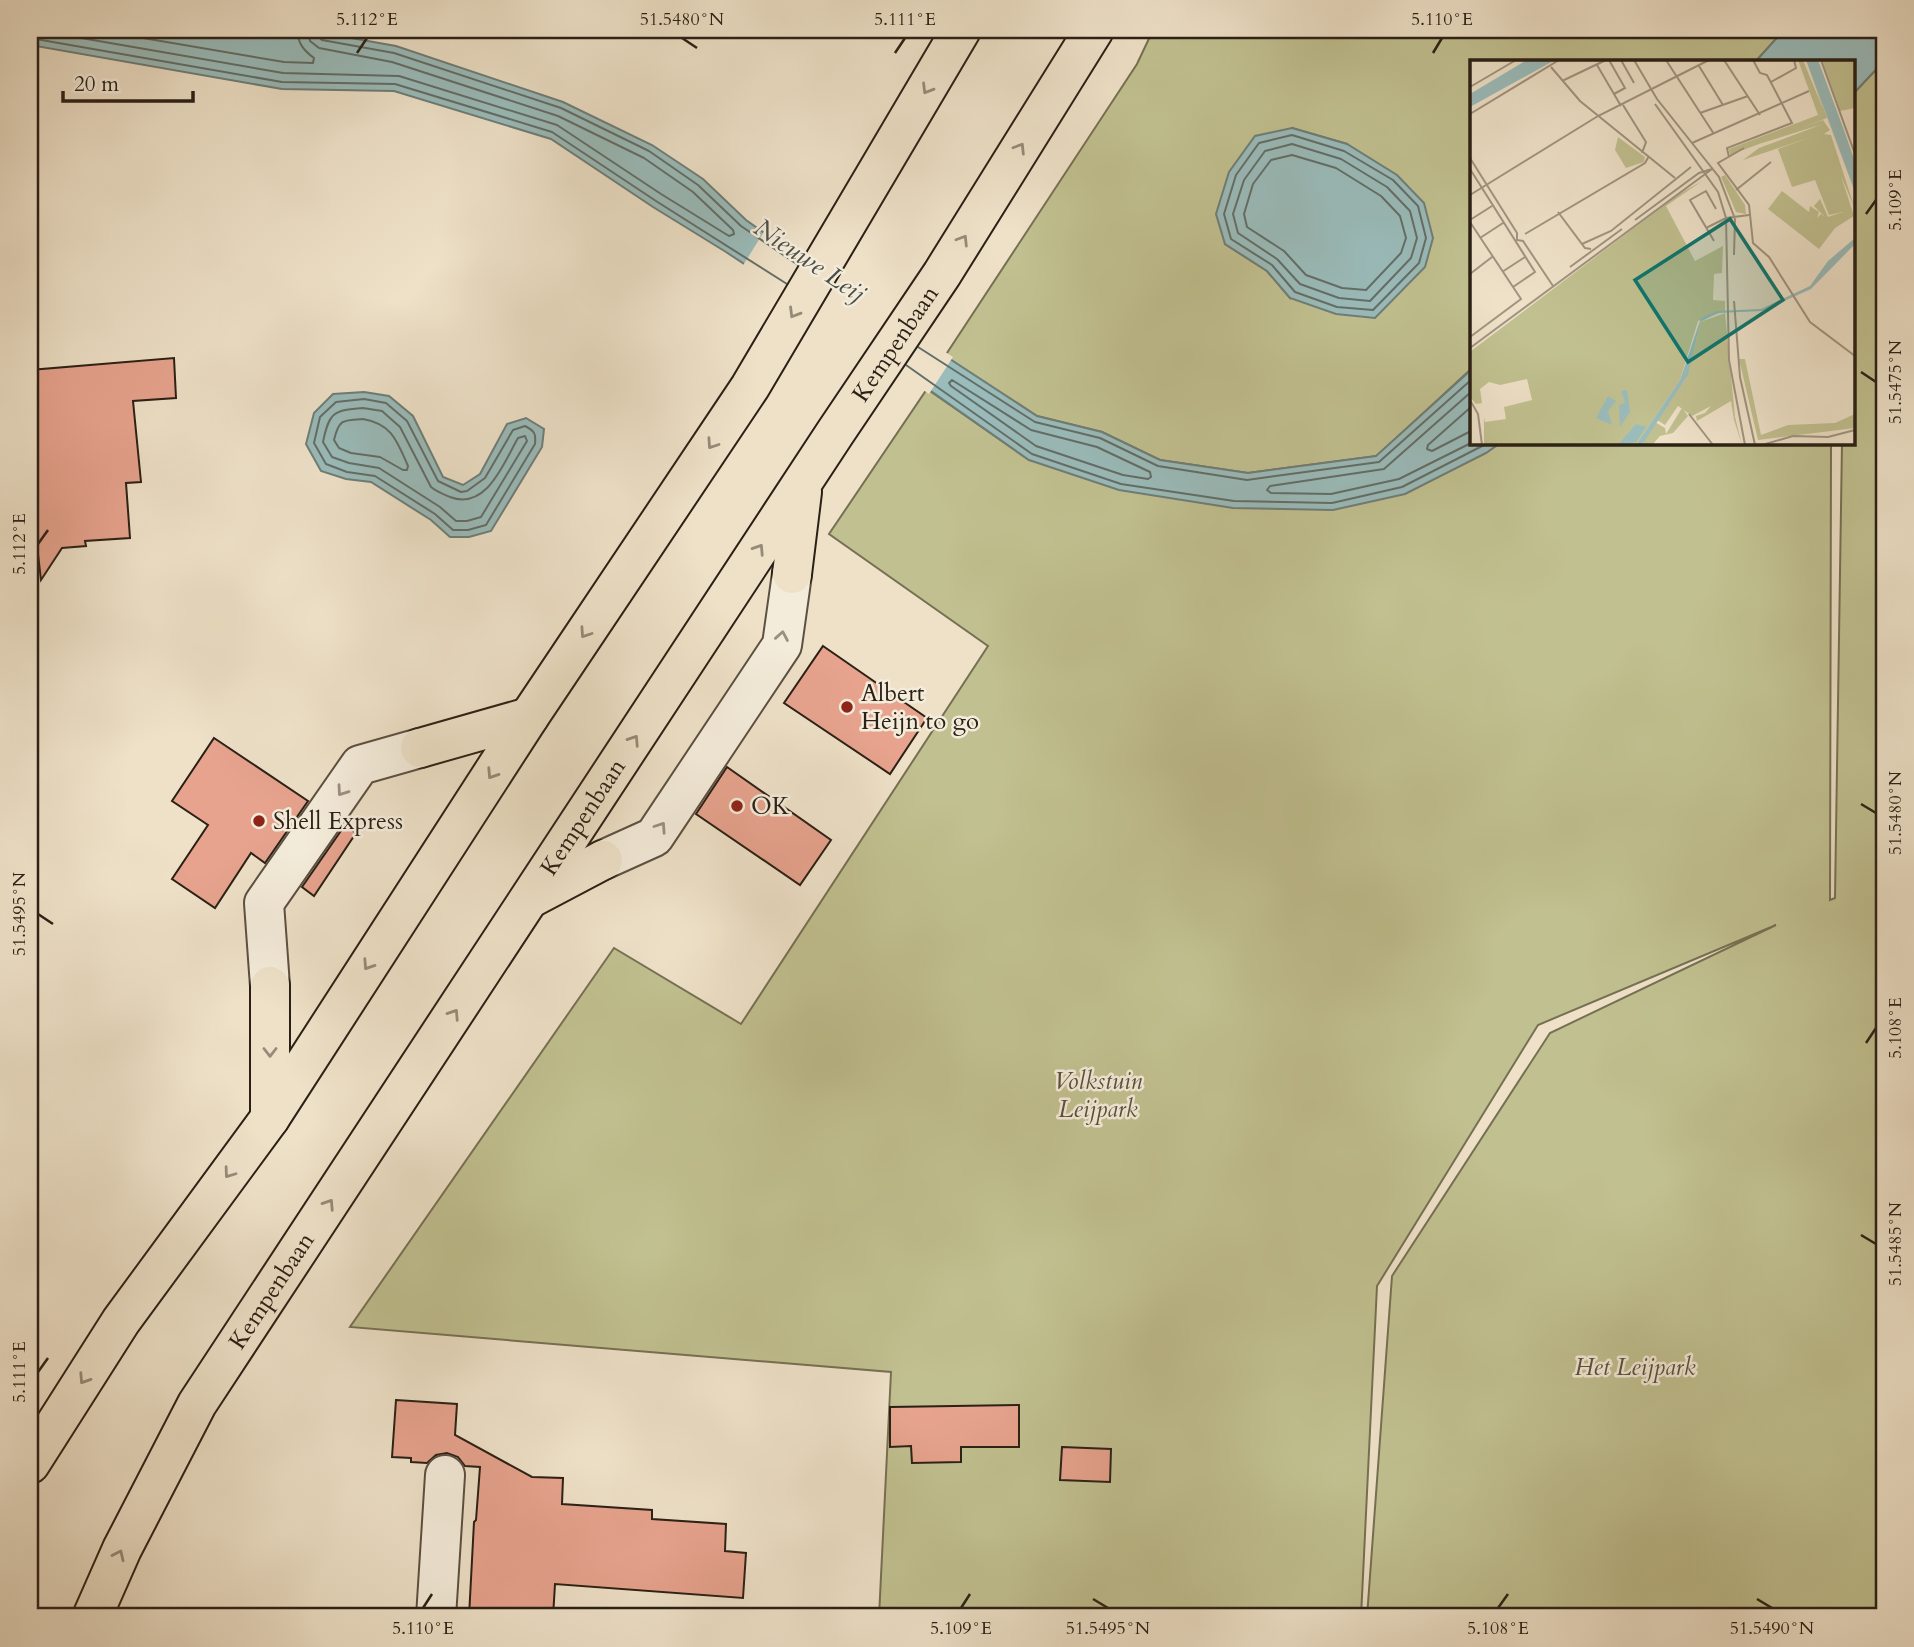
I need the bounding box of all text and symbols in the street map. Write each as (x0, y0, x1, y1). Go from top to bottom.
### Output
text: 5.112°E (336, 7, 398, 32)
text: 51.5480°N (640, 7, 725, 32)
text: 5.111°E (874, 7, 936, 32)
text: 5.110°E (1411, 7, 1473, 32)
scale bar (63, 60, 192, 104)
inset map (1470, 60, 1854, 444)
text: 20 m (74, 70, 119, 99)
one-way arrow (922, 81, 935, 94)
one-way arrow (1012, 143, 1025, 156)
text: 5.109°E (1883, 169, 1908, 231)
water label: Nieuwe Leij (747, 210, 873, 311)
one-way arrow (955, 235, 968, 248)
street label: Kempenbaan (844, 279, 947, 409)
one-way arrow (789, 305, 802, 318)
text: 51.5475°N (1883, 339, 1908, 424)
one-way arrow (708, 436, 720, 449)
text: 5.112°E (7, 513, 32, 575)
one-way arrow (751, 544, 764, 557)
one-way arrow (581, 625, 593, 638)
one-way arrow (774, 630, 789, 642)
place label: Albert Heijn to go (861, 677, 979, 738)
marker: Albert Heijn to go (839, 699, 855, 715)
one-way arrow (626, 734, 639, 747)
street label: Kempenbaan (533, 752, 634, 882)
one-way arrow (487, 767, 500, 780)
text: 51.5480°N (1883, 770, 1908, 855)
one-way arrow (338, 783, 350, 796)
place label: OK (751, 790, 790, 823)
marker: OK (729, 798, 745, 814)
place label: Shell Express (273, 805, 403, 838)
marker: Shell Express (251, 813, 267, 829)
one-way arrow (652, 822, 665, 835)
text: 51.5495°N (7, 871, 32, 956)
one-way arrow (364, 957, 377, 970)
text: 5.108°E (1883, 997, 1908, 1059)
one-way arrow (446, 1009, 458, 1022)
one-way arrow (262, 1047, 278, 1058)
park label: Volkstuin Leijpark (1054, 1065, 1143, 1126)
one-way arrow (225, 1165, 238, 1178)
one-way arrow (321, 1199, 333, 1212)
text: 51.5485°N (1883, 1201, 1908, 1286)
street label: Kempenbaan (221, 1226, 322, 1356)
text: 5.111°E (7, 1341, 32, 1403)
park label: Het Leijpark (1574, 1351, 1696, 1384)
one-way arrow (80, 1371, 93, 1384)
one-way arrow (111, 1550, 125, 1562)
text: 5.110°E (392, 1616, 454, 1641)
text: 5.109°E (930, 1616, 992, 1641)
text: 51.5495°N (1066, 1616, 1151, 1641)
text: 5.108°E (1467, 1616, 1529, 1641)
text: 51.5490°N (1730, 1616, 1815, 1641)

